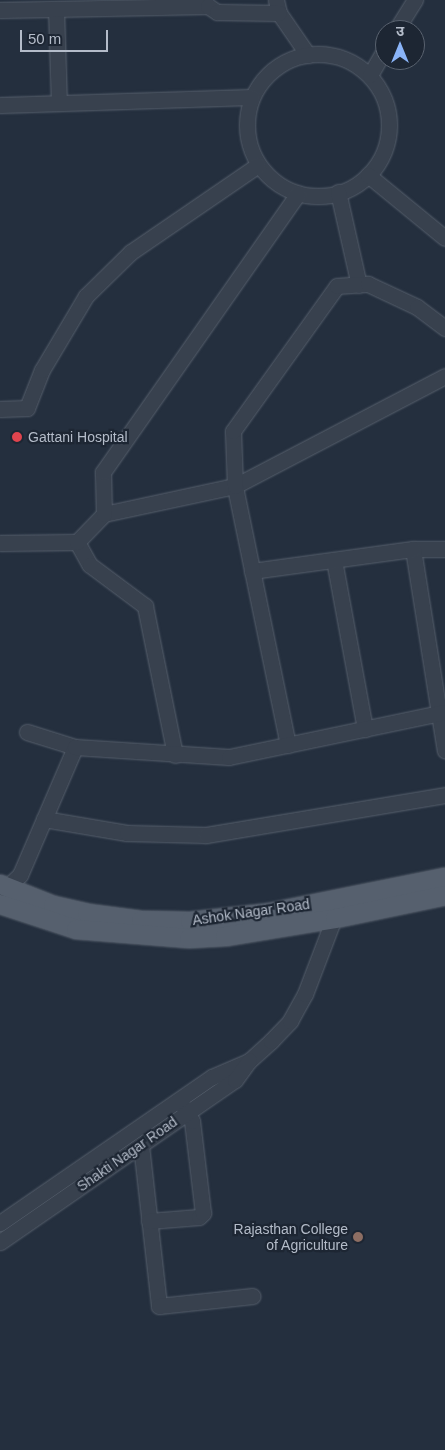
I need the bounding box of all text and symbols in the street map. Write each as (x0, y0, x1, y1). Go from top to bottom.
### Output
scale bar (22, 20, 110, 52)
north arrow (375, 20, 425, 70)
text: उ (396, 23, 404, 39)
text: 50 m (28, 30, 61, 47)
place label: Gattani Hospital (28, 429, 128, 445)
marker: Gattani Hospital (10, 430, 24, 444)
street label: Ashok Nagar Road (191, 895, 311, 929)
street label: Shakti Nagar Road (74, 1113, 180, 1195)
place label: Rajasthan College of Agriculture (234, 1221, 348, 1254)
marker: Rajasthan College of Agriculture (352, 1231, 364, 1243)

